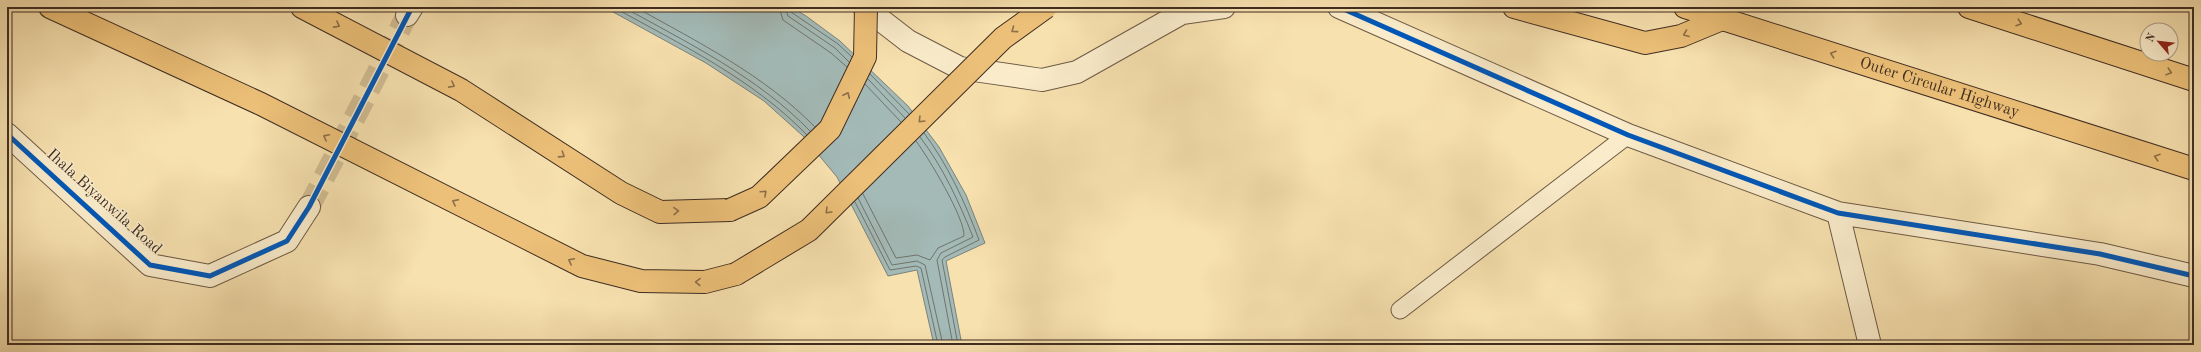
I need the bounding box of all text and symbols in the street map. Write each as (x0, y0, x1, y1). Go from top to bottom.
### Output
one-way arrow (2015, 19, 2022, 27)
one-way arrow (333, 20, 340, 28)
north arrow (2139, 22, 2179, 62)
one-way arrow (1012, 25, 1019, 32)
one-way arrow (1683, 29, 1690, 37)
text: N (2145, 31, 2159, 44)
one-way arrow (1830, 50, 1837, 59)
street label: Outer Circular Highway (1858, 55, 2022, 121)
one-way arrow (2166, 67, 2173, 76)
one-way arrow (448, 81, 455, 88)
one-way arrow (842, 91, 850, 99)
one-way arrow (918, 115, 926, 123)
one-way arrow (323, 134, 330, 142)
street label: Ihala Biyanwila Road (43, 146, 165, 258)
one-way arrow (558, 151, 565, 158)
one-way arrow (2154, 153, 2161, 162)
one-way arrow (759, 190, 767, 197)
one-way arrow (451, 199, 459, 207)
one-way arrow (825, 206, 833, 214)
one-way arrow (673, 207, 679, 216)
one-way arrow (568, 258, 575, 265)
one-way arrow (695, 278, 701, 286)

